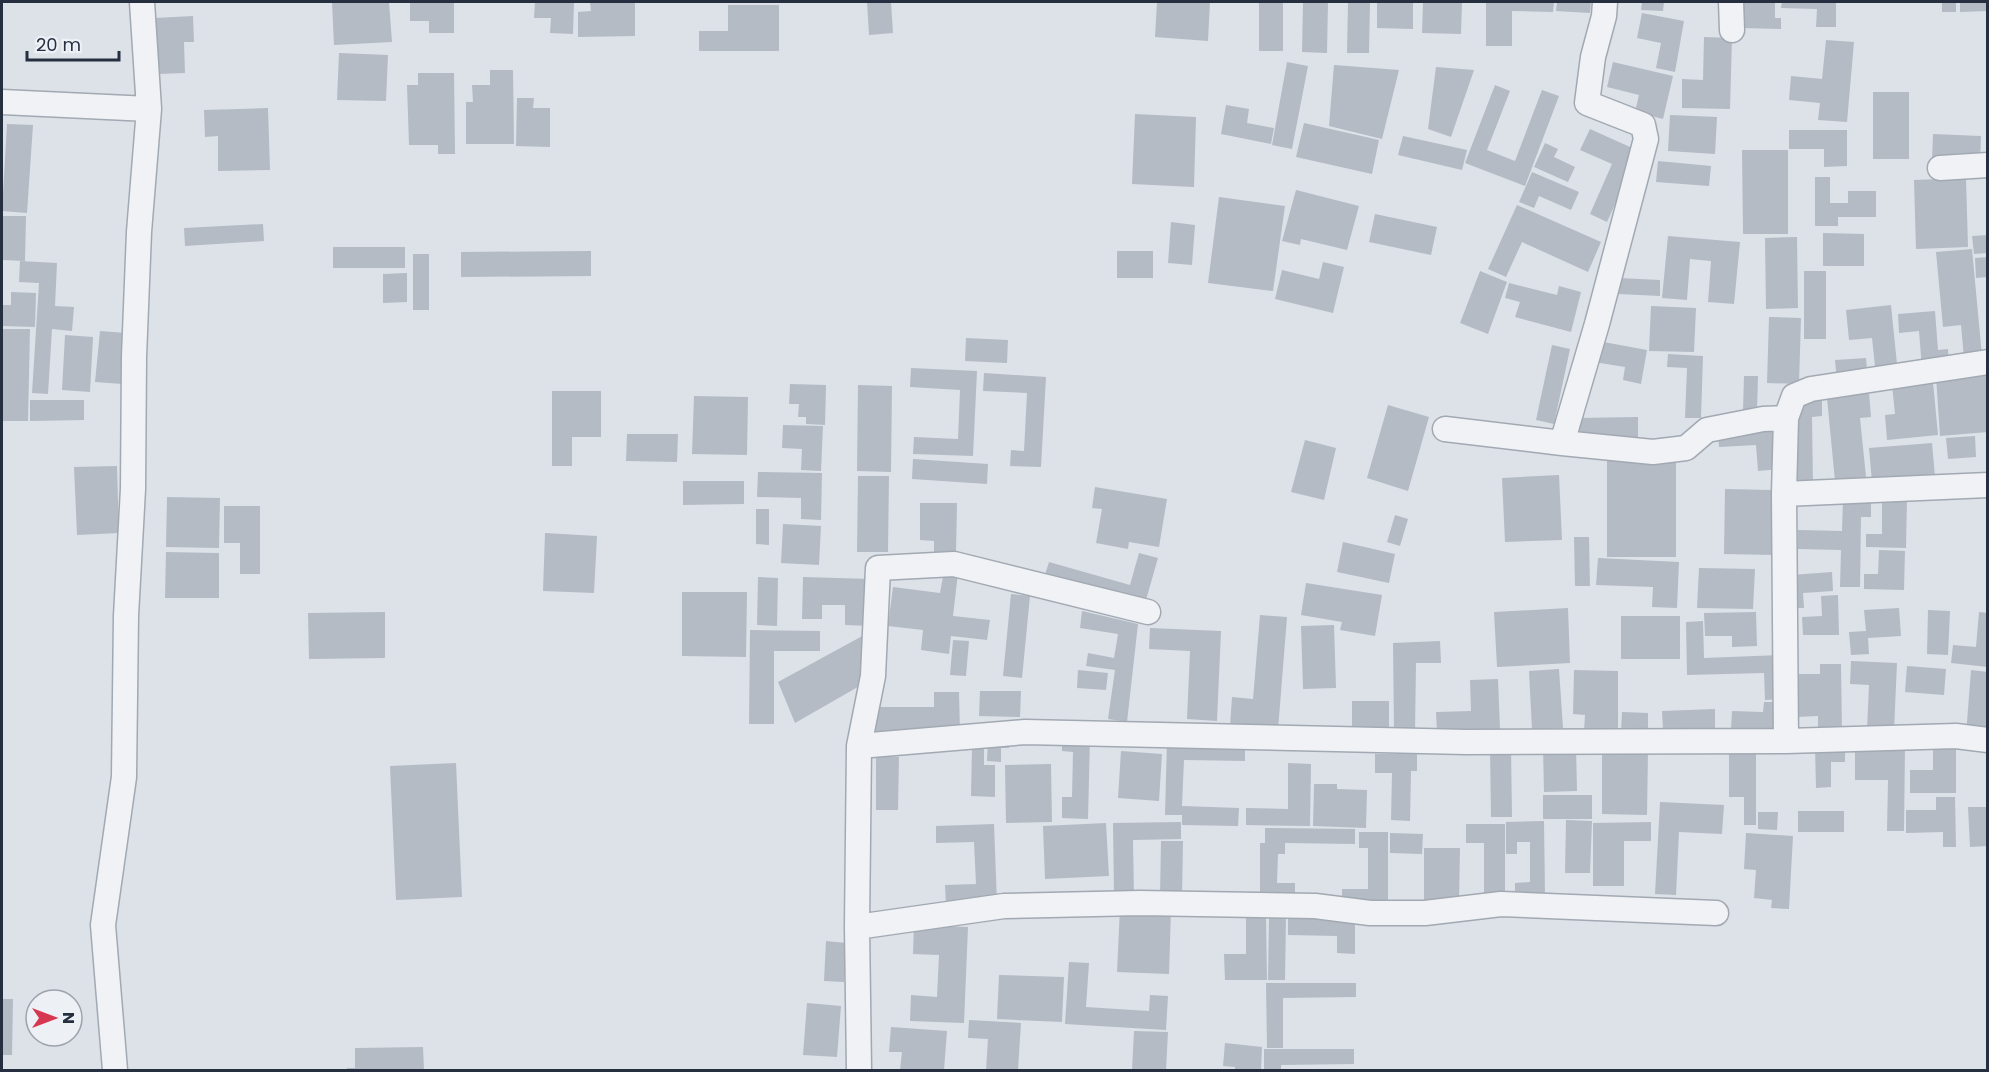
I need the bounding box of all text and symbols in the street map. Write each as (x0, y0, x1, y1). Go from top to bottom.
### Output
scale bar (27, 24, 118, 62)
text: 20 m (36, 32, 81, 57)
north arrow (24, 988, 84, 1048)
text: N (57, 1012, 80, 1024)

